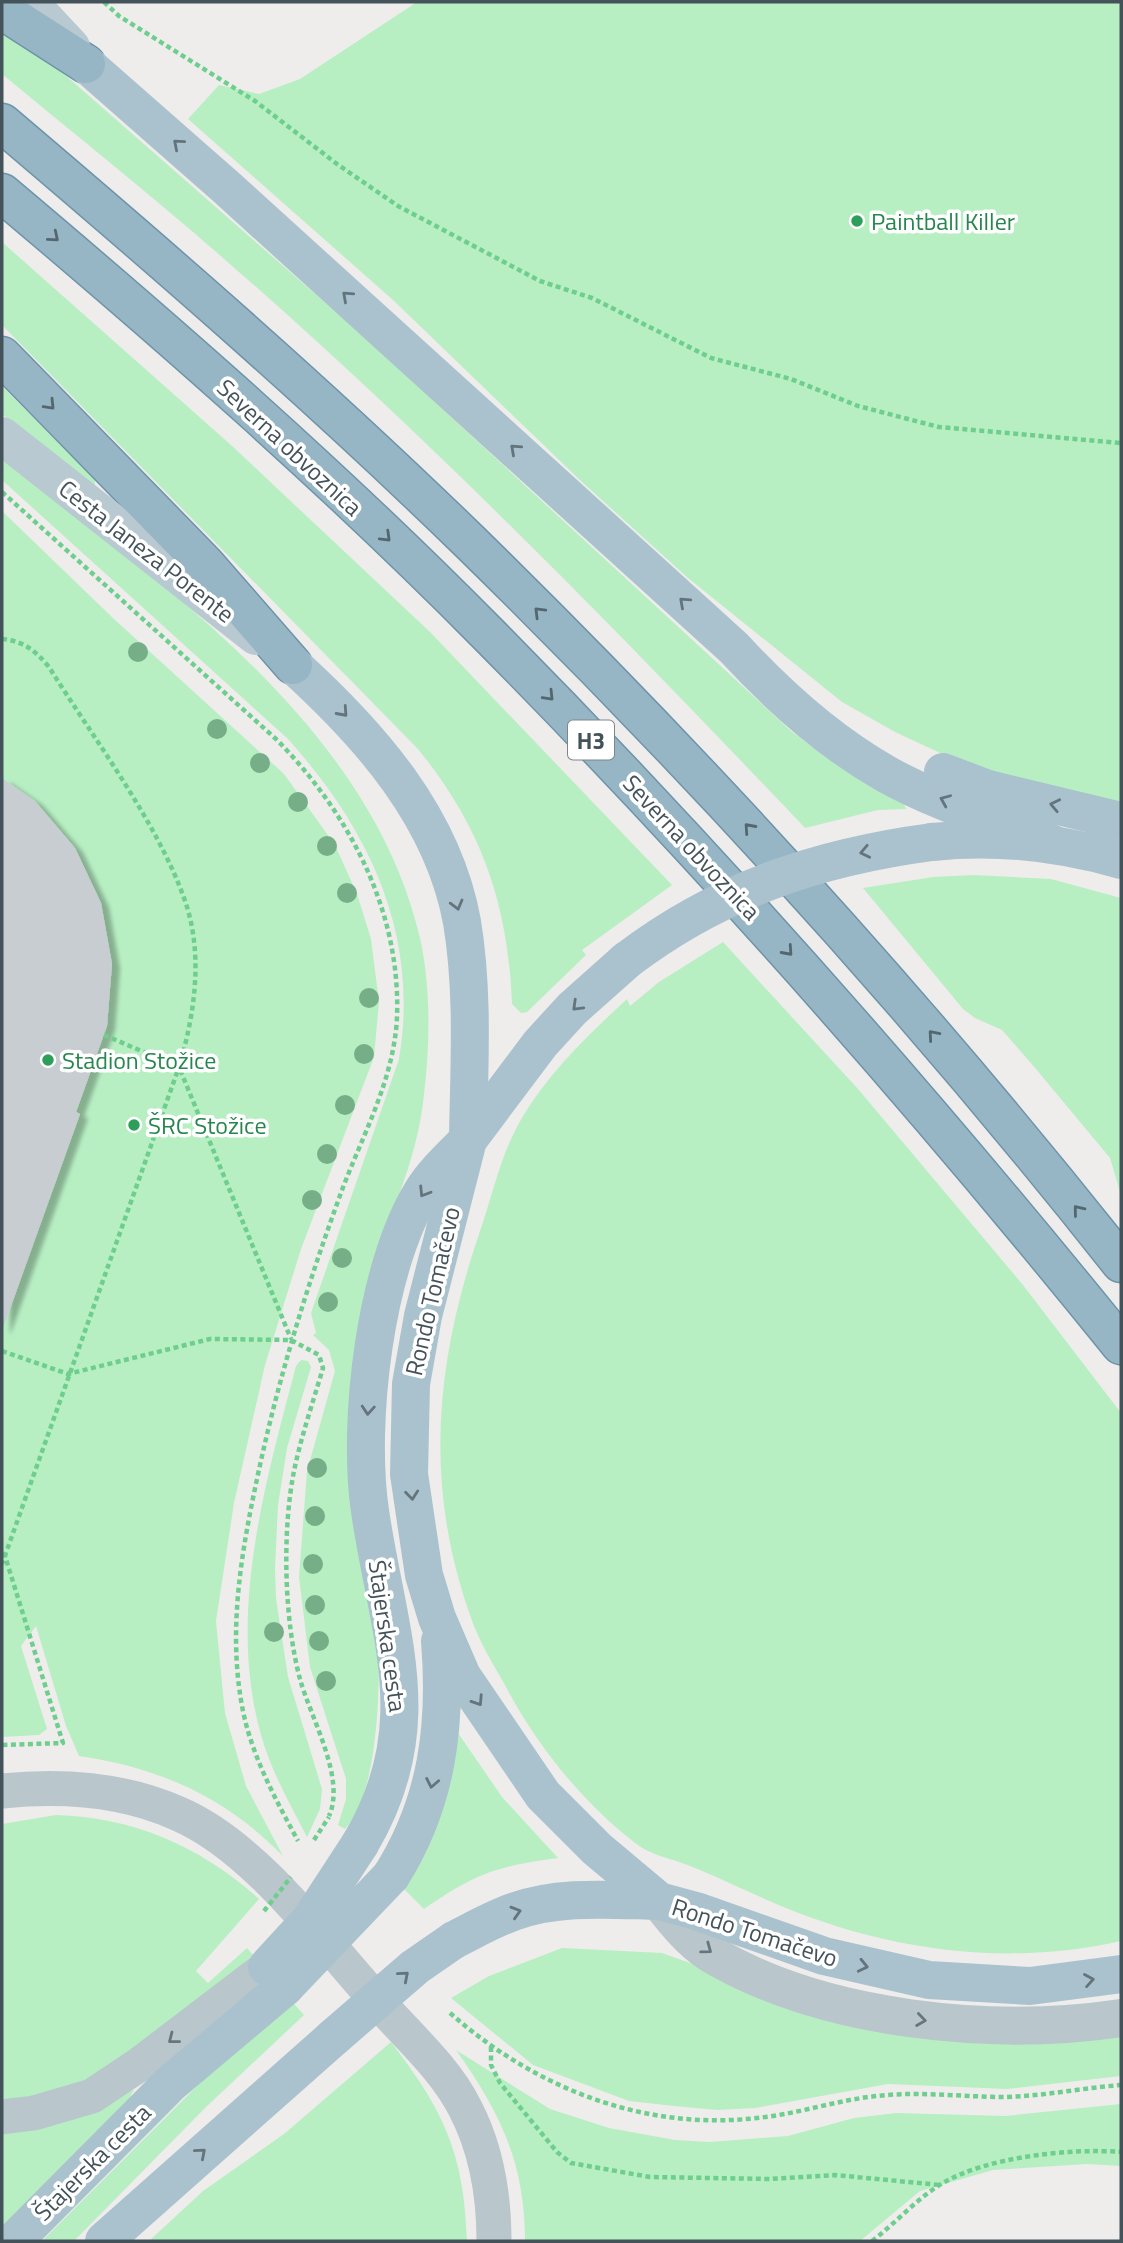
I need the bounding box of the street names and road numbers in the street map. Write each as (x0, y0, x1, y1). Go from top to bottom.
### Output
street label: Severna obvoznica (209, 370, 371, 524)
street label: Cesta Janeza Porente (51, 471, 243, 631)
road number: H3 (568, 720, 614, 760)
street label: Severna obvoznica (615, 766, 769, 928)
street label: Rondo Tomačevo (395, 1203, 469, 1379)
street label: Štajerska cesta (360, 1558, 416, 1714)
street label: Rondo Tomačevo (668, 1888, 842, 1976)
street label: Štajerska cesta (25, 2095, 159, 2229)

